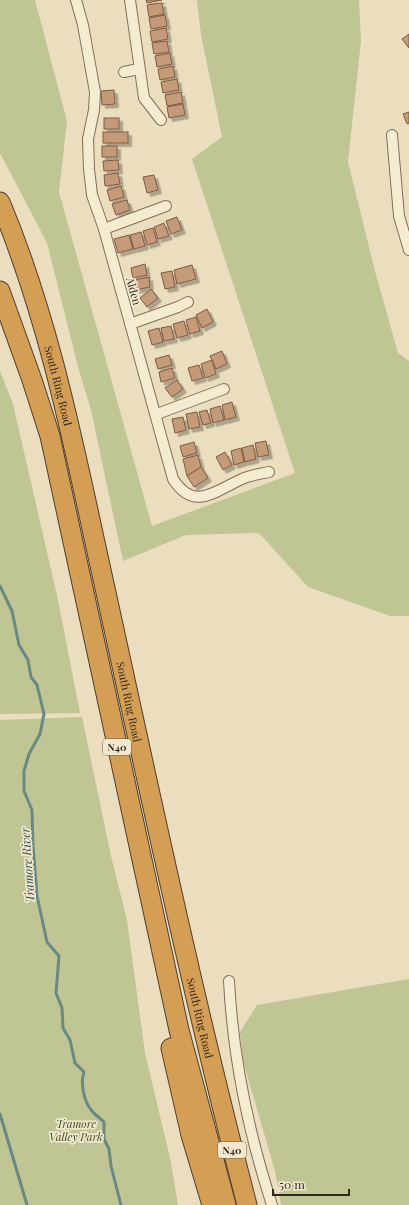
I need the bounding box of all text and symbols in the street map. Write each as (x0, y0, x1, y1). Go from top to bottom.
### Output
street label: Alden (123, 274, 145, 307)
street label: South Ring Road (42, 344, 76, 428)
street label: South Ring Road (114, 660, 146, 744)
road number: N40 (103, 739, 131, 755)
water label: Tramore River (16, 826, 38, 903)
street label: South Ring Road (184, 976, 218, 1060)
park label: Tramore Valley Park (49, 1116, 103, 1144)
road number: N40 (218, 1142, 246, 1158)
scale bar (273, 1171, 349, 1197)
text: 50 m (279, 1176, 305, 1192)

